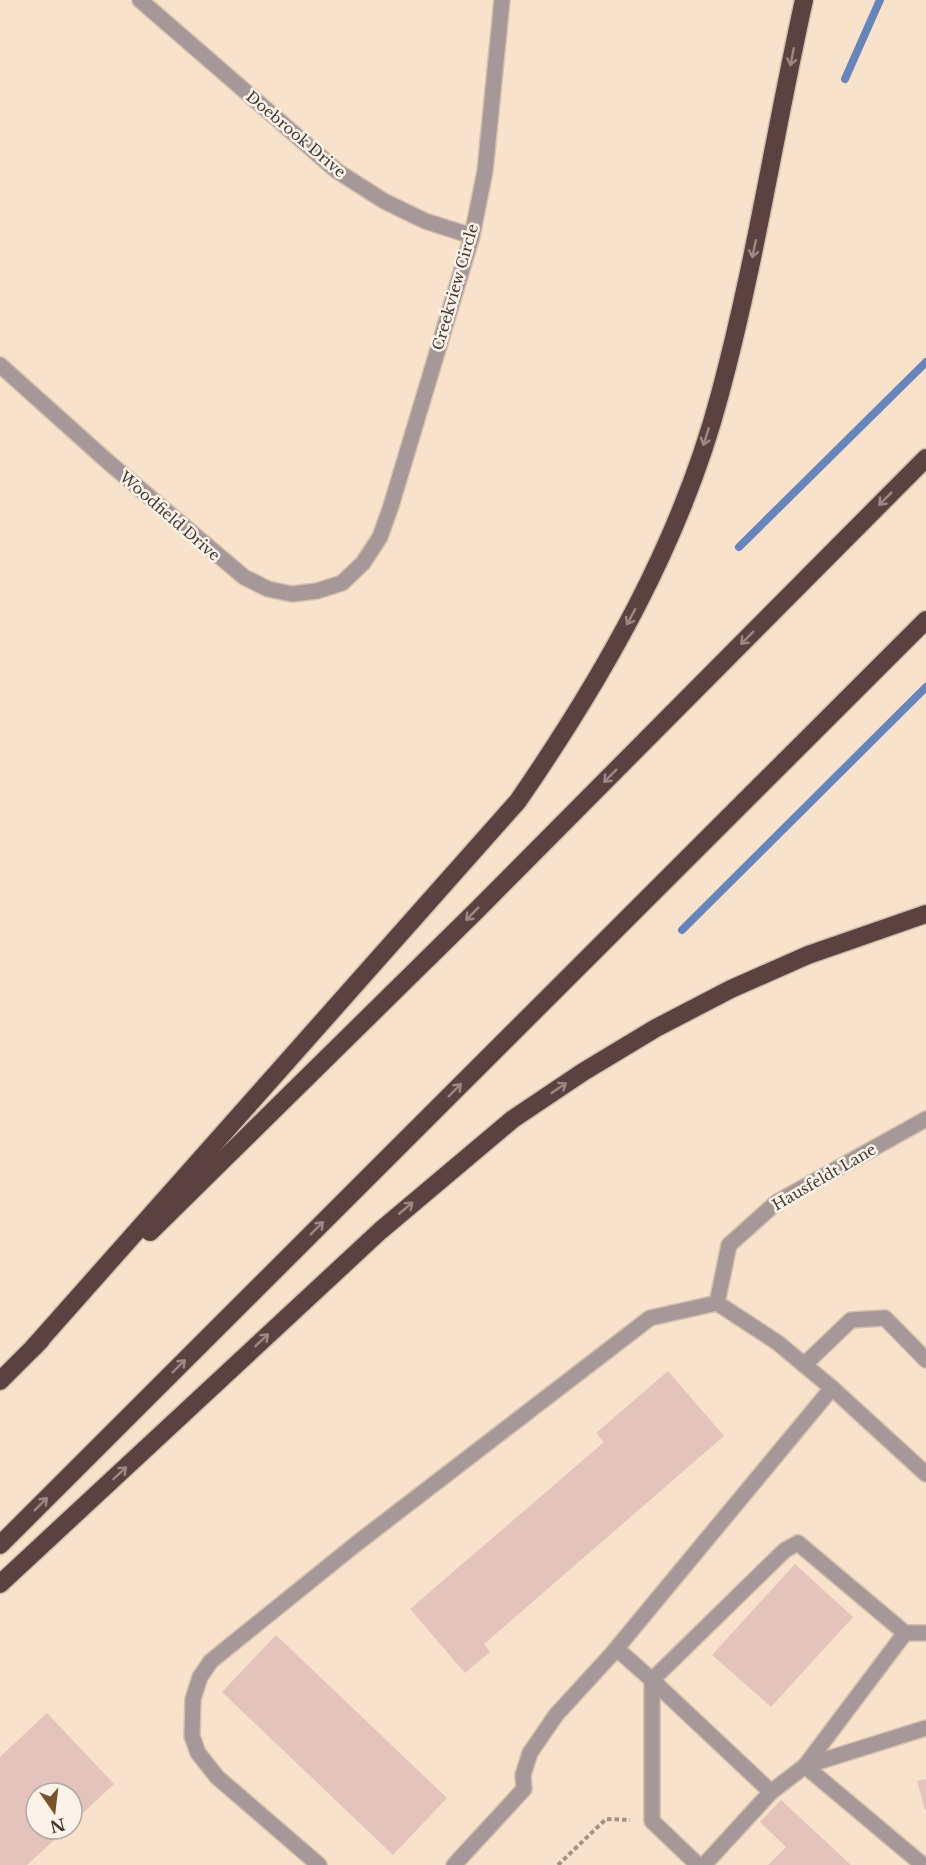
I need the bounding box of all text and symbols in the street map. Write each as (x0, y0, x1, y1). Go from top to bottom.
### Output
one-way arrow (786, 47, 797, 67)
street label: Doebrook Drive (242, 87, 350, 181)
street label: Creekview Circle (428, 222, 482, 352)
one-way arrow (748, 238, 759, 258)
one-way arrow (700, 427, 711, 446)
street label: Woodfield Drive (115, 467, 224, 565)
one-way arrow (877, 492, 892, 507)
one-way arrow (625, 608, 636, 626)
one-way arrow (740, 630, 755, 645)
one-way arrow (602, 769, 617, 783)
one-way arrow (465, 907, 480, 922)
one-way arrow (550, 1081, 567, 1093)
one-way arrow (448, 1083, 463, 1098)
street label: Hausfeldt Lane (769, 1140, 879, 1214)
one-way arrow (398, 1202, 414, 1215)
one-way arrow (310, 1221, 325, 1236)
one-way arrow (255, 1333, 270, 1347)
one-way arrow (172, 1359, 187, 1373)
one-way arrow (112, 1466, 127, 1480)
one-way arrow (34, 1496, 49, 1511)
north arrow (24, 1781, 84, 1841)
text: N (48, 1814, 67, 1837)

